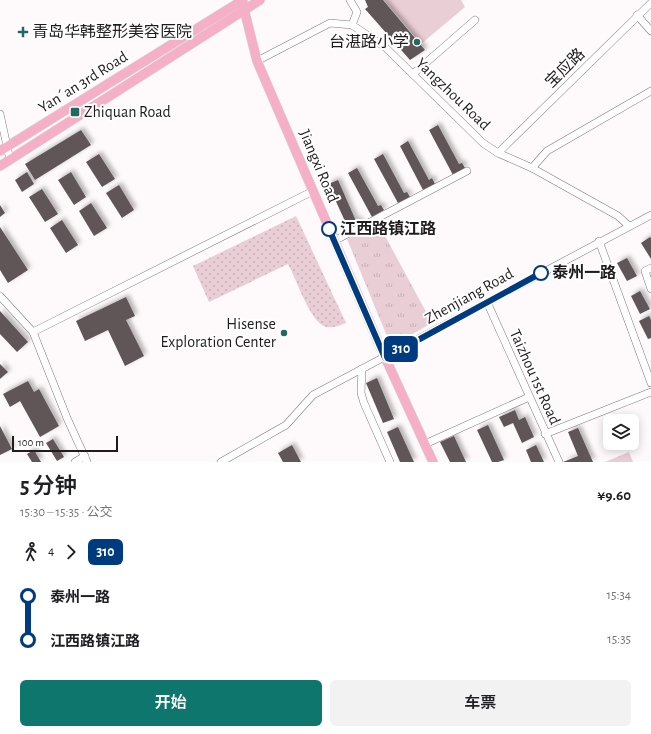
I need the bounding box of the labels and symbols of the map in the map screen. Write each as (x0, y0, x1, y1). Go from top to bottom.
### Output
place label: 青岛华韩整形美容医院 (32, 23, 192, 40)
marker: 青岛华韩整形美容医院 (17, 26, 29, 38)
place label: 台湛路小学 (329, 33, 409, 50)
marker: 台湛路小学 (412, 37, 422, 47)
street label: 宝应路 (542, 45, 588, 91)
street label: Yan´an 3rd Road (36, 48, 130, 116)
street label: Yangzhou Road (413, 55, 493, 133)
place label: Zhiquan Road (84, 104, 171, 120)
marker: Zhiquan Road (69, 106, 81, 118)
street label: Jiangxi Road (297, 127, 341, 205)
place label: 江西路镇江路 (340, 219, 436, 237)
marker: 江西路镇江路 (321, 221, 337, 237)
place label: 泰州一路 (552, 263, 616, 281)
street label: Zhenjiang Road (422, 265, 516, 328)
marker: 泰州一路 (533, 265, 549, 281)
place label: Hisense Exploration Center (161, 316, 277, 350)
street label: Taizhou 1st Road (507, 327, 563, 427)
marker: Hisense Exploration Center (279, 328, 289, 338)
line badge: 310 (378, 336, 424, 362)
scale bar (12, 434, 118, 453)

